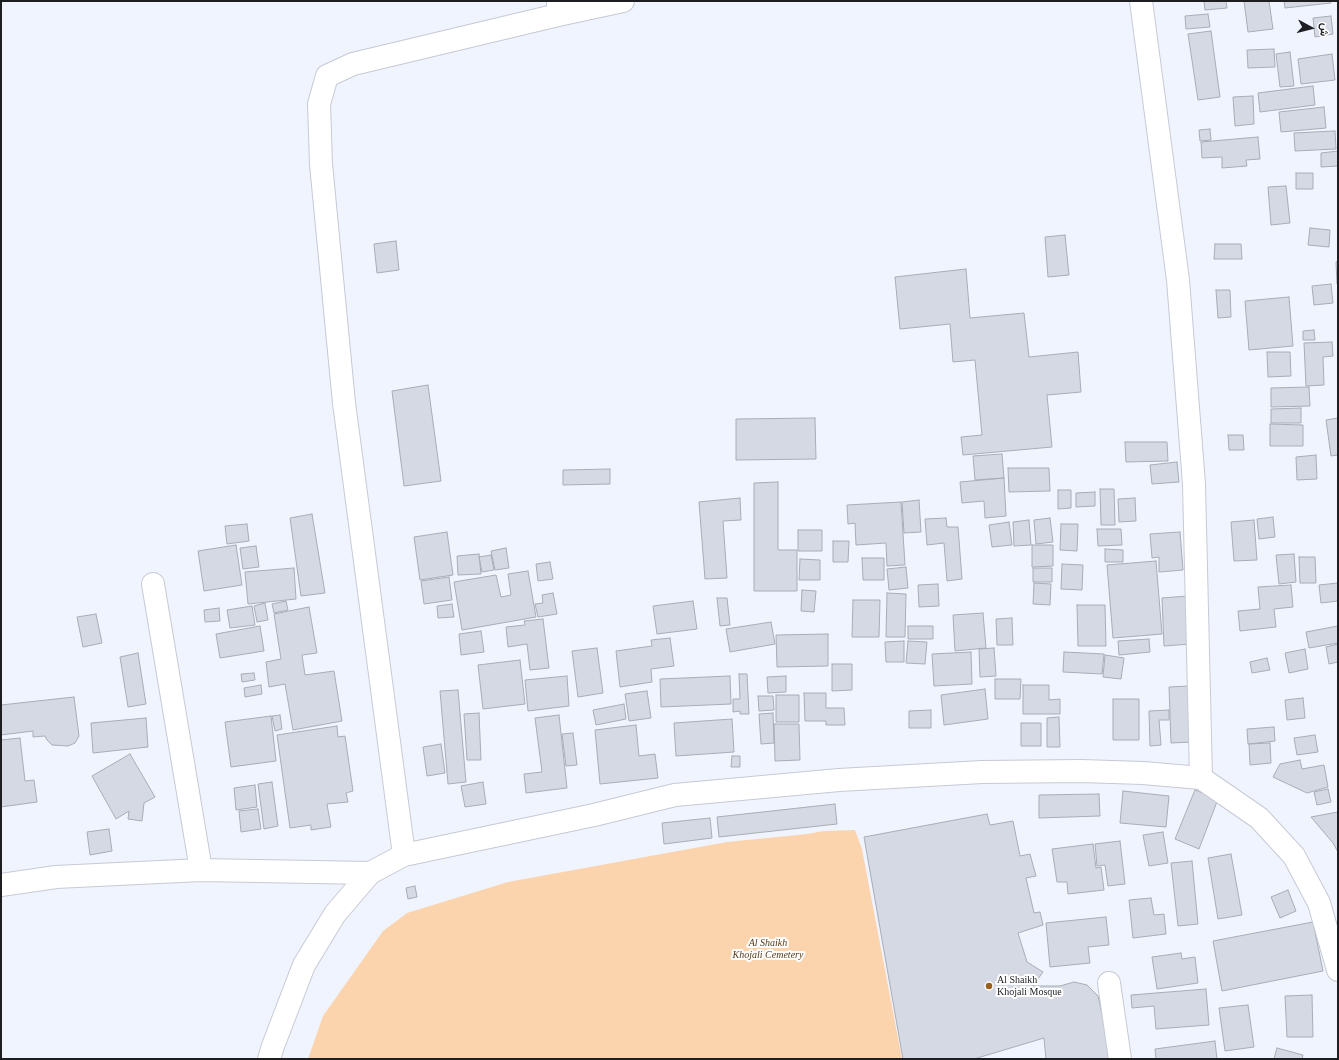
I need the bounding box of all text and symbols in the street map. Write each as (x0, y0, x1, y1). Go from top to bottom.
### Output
north arrow (1291, 8, 1331, 48)
text: ش (1314, 22, 1333, 37)
park label: Al Shaikh Khojali Cemetery (730, 937, 806, 960)
place label: Al Shaikh Khojali Mosque (997, 974, 1066, 998)
marker: Al Shaikh Khojali Mosque (984, 981, 994, 991)

